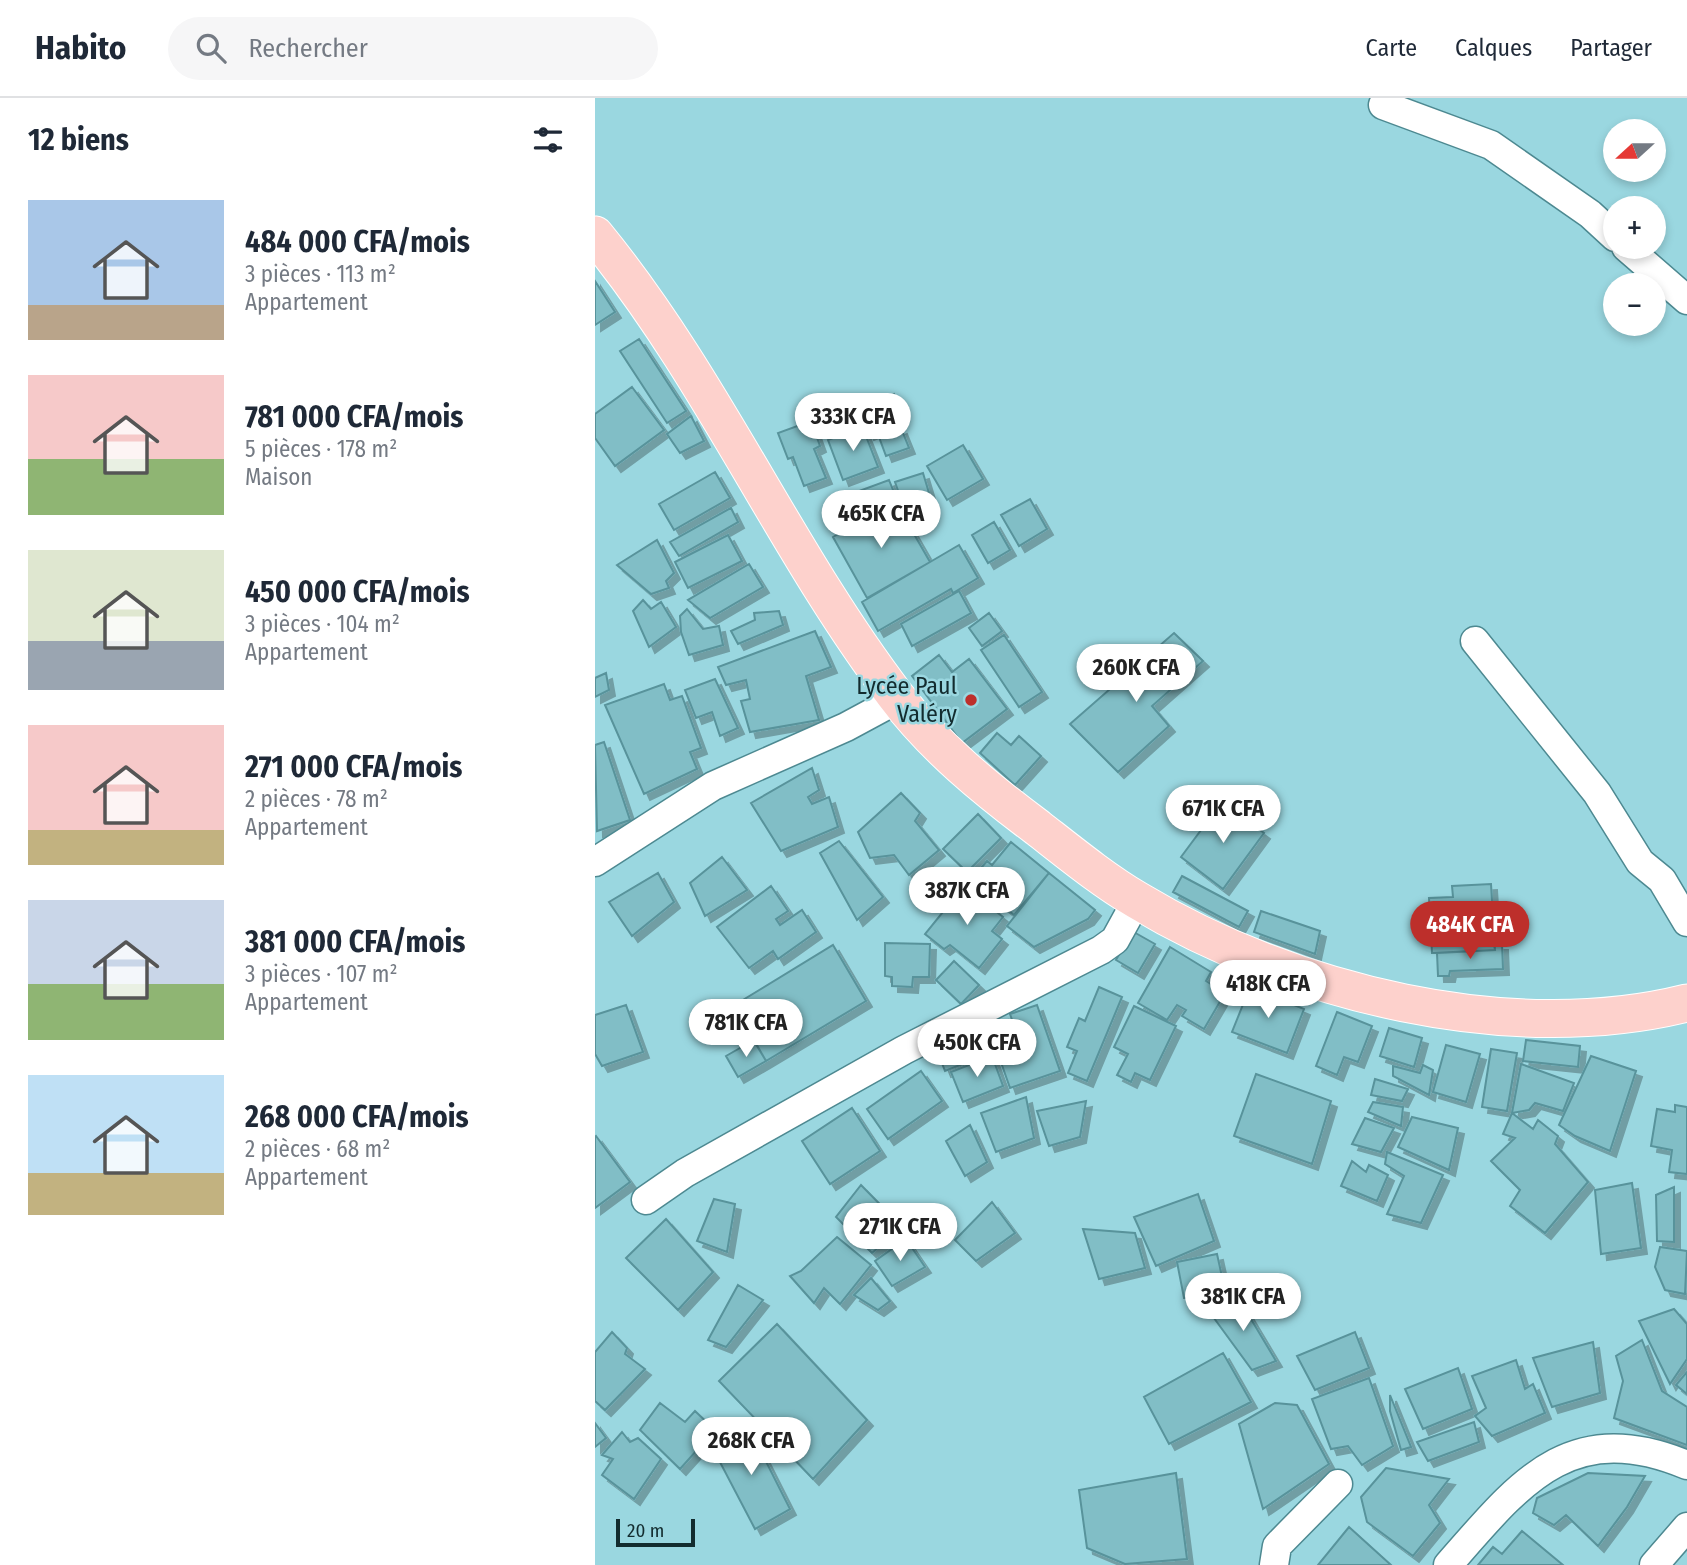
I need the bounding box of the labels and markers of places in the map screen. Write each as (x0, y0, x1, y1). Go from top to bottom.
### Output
pin: 333K CFA (781, 394, 925, 453)
pin: 465K CFA (809, 490, 953, 550)
pin: 260K CFA (1064, 644, 1208, 704)
place label: Lycée Paul Valéry (856, 672, 957, 728)
marker: Lycée Paul Valéry (963, 692, 979, 708)
pin: 671K CFA (1151, 786, 1295, 845)
pin: 387K CFA (895, 868, 1039, 927)
pin: 484K CFA (1398, 902, 1542, 961)
pin: 418K CFA (1196, 960, 1340, 1020)
pin: 781K CFA (674, 1000, 818, 1059)
pin: 450K CFA (905, 1020, 1049, 1079)
pin: 271K CFA (828, 1204, 972, 1263)
pin: 381K CFA (1171, 1274, 1315, 1333)
pin: 268K CFA (679, 1418, 823, 1477)

